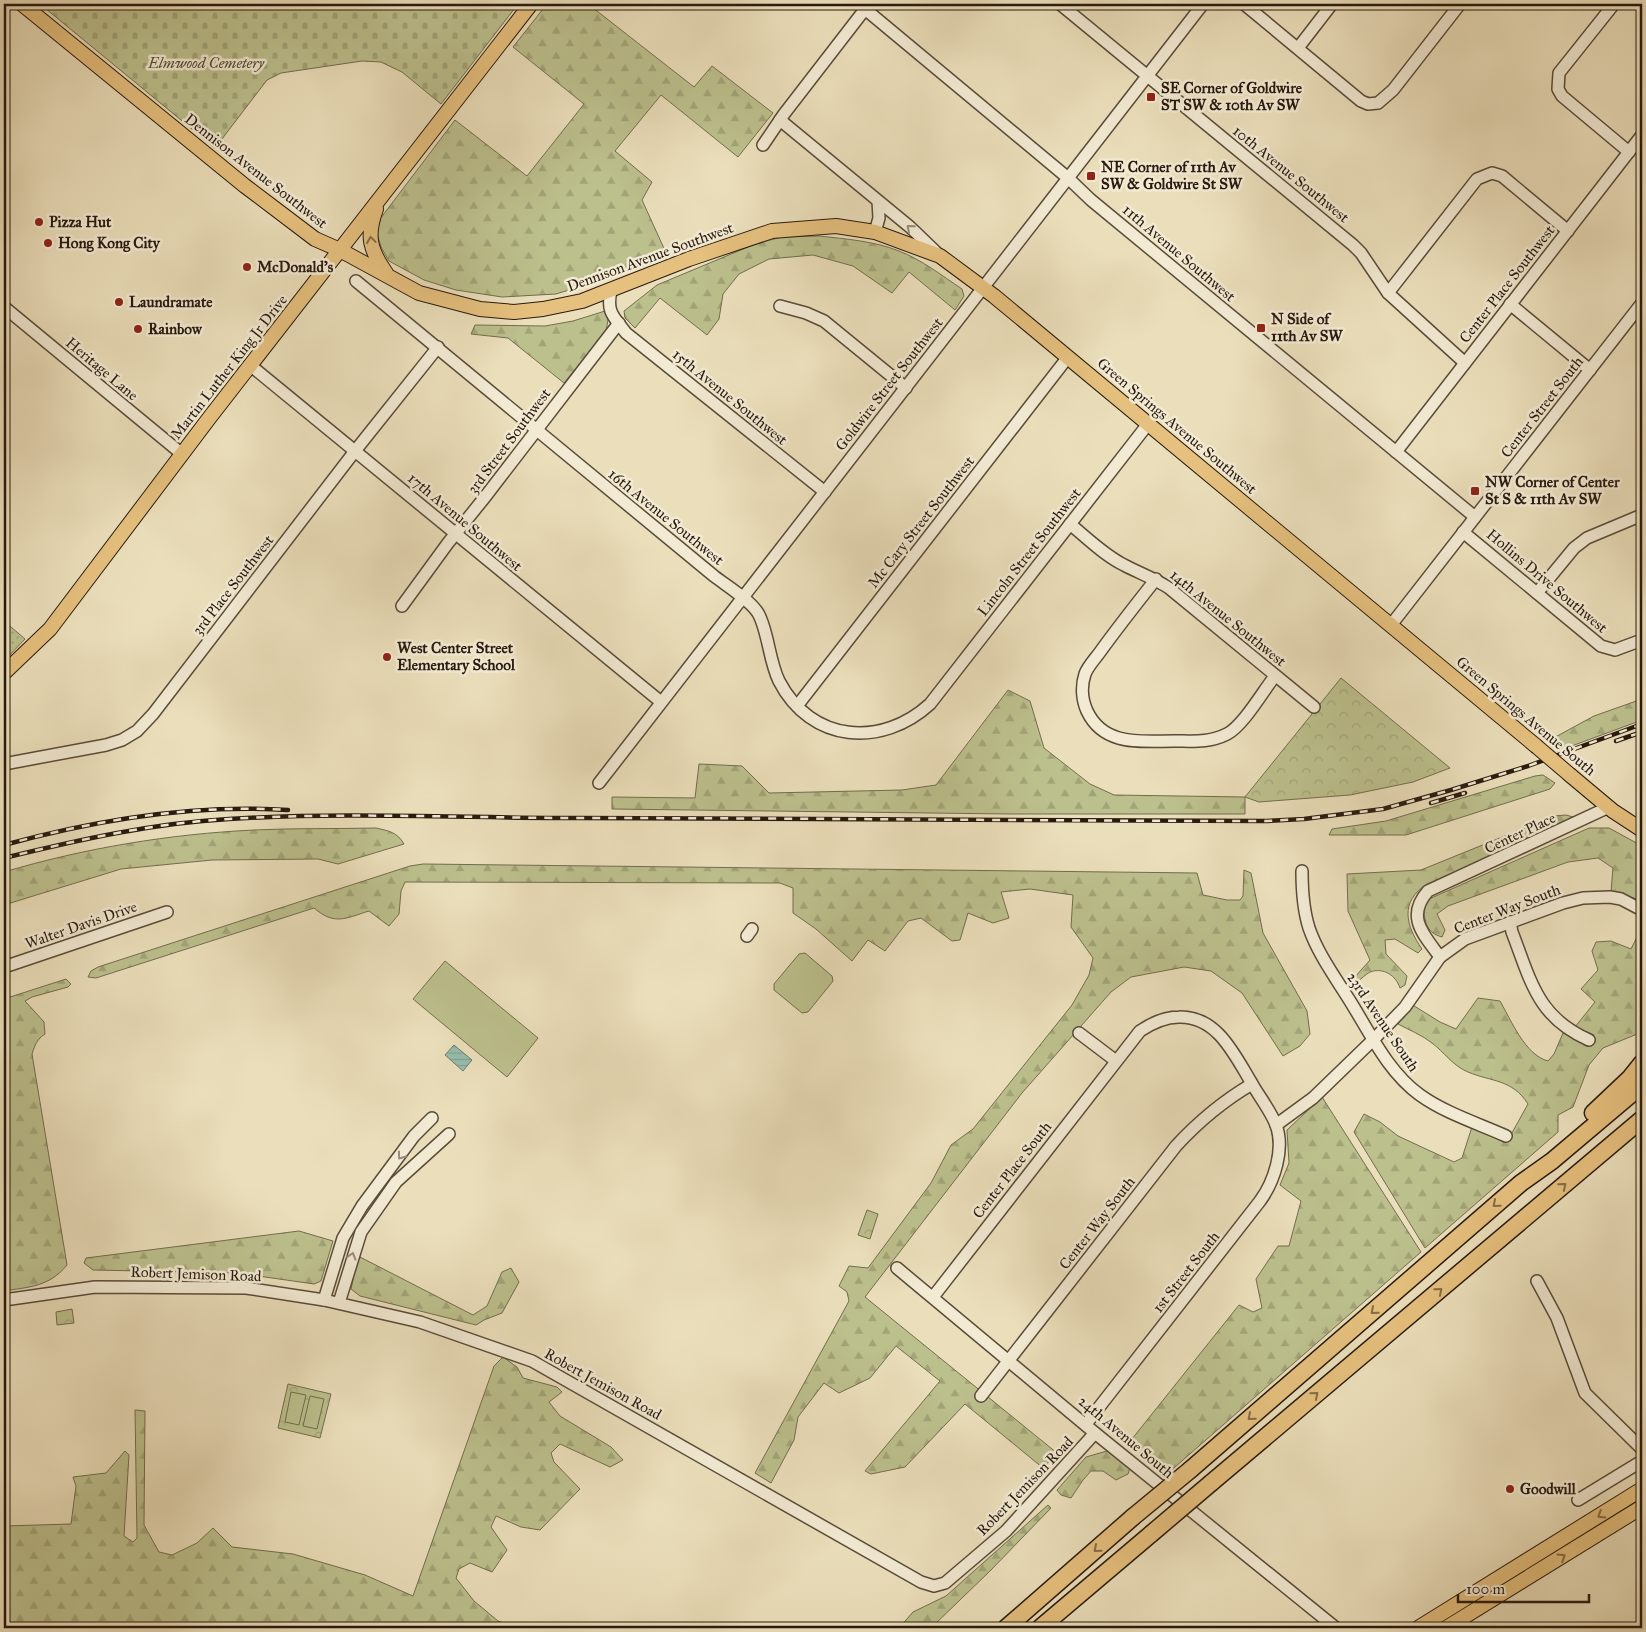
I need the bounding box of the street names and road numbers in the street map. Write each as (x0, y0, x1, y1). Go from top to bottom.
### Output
street label: Dennison Avenue Southwest (181, 110, 331, 233)
street label: 10th Avenue Southwest (1229, 122, 1353, 227)
street label: 11th Avenue Southwest (1119, 201, 1240, 306)
street label: Dennison Avenue Southwest (564, 218, 736, 296)
street label: Center Place Southwest (1456, 221, 1559, 346)
street label: Martin Luther King Jr Drive (167, 291, 292, 443)
street label: Goldwire Street Southwest (831, 313, 947, 454)
street label: Heritage Lane (62, 334, 142, 404)
street label: 15th Avenue Southwest (669, 345, 792, 449)
street label: Center Street South (1497, 352, 1587, 461)
street label: Green Springs Avenue Southwest (1094, 354, 1261, 498)
street label: 3rd Street Southwest (463, 384, 555, 497)
street label: Mc Cary Street Southwest (864, 452, 978, 592)
street label: 16th Avenue Southwest (605, 465, 728, 569)
street label: 17th Avenue Southwest (404, 469, 526, 575)
street label: Lincoln Street Southwest (973, 484, 1085, 620)
street label: Hollins Drive Southwest (1483, 525, 1611, 637)
street label: 3rd Place Southwest (188, 531, 278, 638)
street label: 14th Avenue Southwest (1166, 566, 1290, 671)
street label: Green Springs Avenue South (1453, 652, 1600, 780)
street label: Center Place (1482, 809, 1558, 857)
street label: Center Way South (1451, 880, 1563, 938)
street label: Walter Davis Drive (23, 897, 139, 953)
street label: 23rd Avenue South (1343, 969, 1423, 1076)
street label: Center Place South (969, 1118, 1056, 1222)
street label: Center Way South (1055, 1172, 1139, 1273)
street label: 1st Street South (1149, 1227, 1224, 1316)
street label: Robert Jemison Road (130, 1263, 262, 1286)
street label: Robert Jemison Road (541, 1344, 665, 1425)
street label: 24th Avenue South (1075, 1392, 1178, 1483)
street label: Robert Jemison Road (973, 1432, 1078, 1540)

